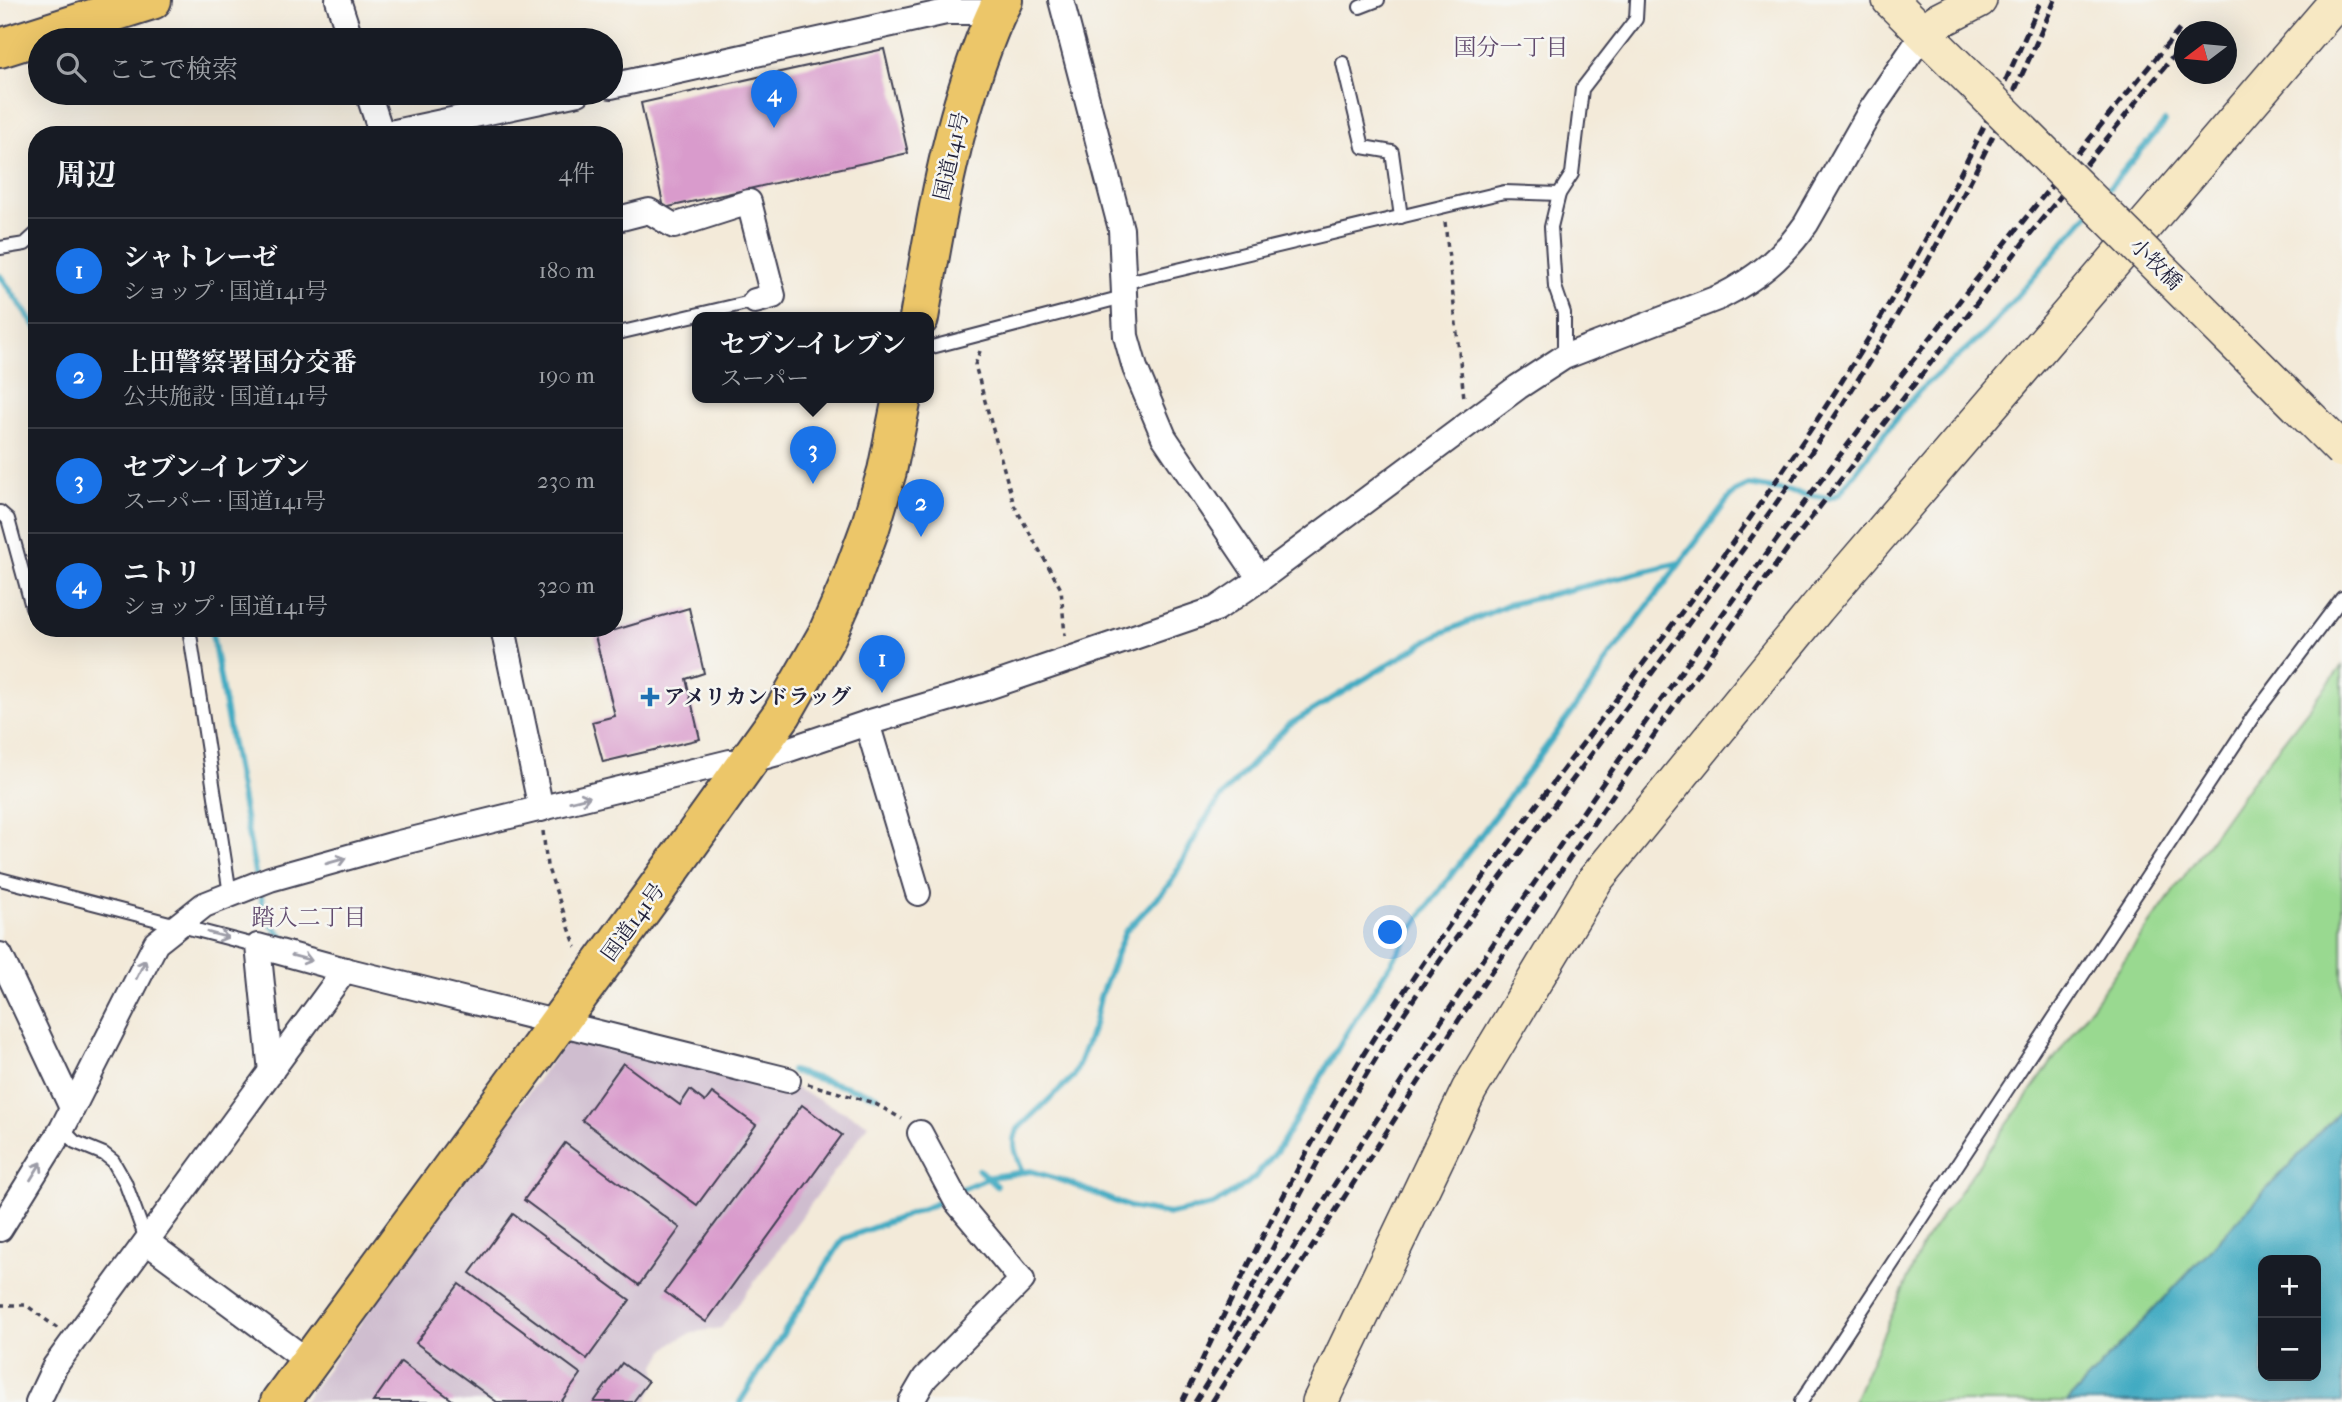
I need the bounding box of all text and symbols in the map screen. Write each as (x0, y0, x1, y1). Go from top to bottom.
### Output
north arrow (2174, 21, 2237, 84)
search box (28, 28, 623, 105)
district label: 国分一丁目 (1454, 34, 1569, 61)
icon: search (52, 48, 90, 86)
text: ここで検索 (108, 54, 238, 85)
pin: 4 (751, 70, 797, 128)
street label: 国道141号 (929, 109, 973, 203)
text: 周辺 (56, 158, 116, 193)
text: 4件 (558, 160, 595, 187)
street label: 小牧橋 (2125, 233, 2187, 295)
text: シャトレーゼ (123, 242, 278, 273)
text: 1 (75, 257, 83, 284)
text: 180 m (538, 257, 595, 284)
text: ショップ · 国道141号 (123, 278, 328, 305)
popup (692, 312, 934, 403)
text: セブン-イレブン (720, 329, 906, 360)
text: 上田警察署国分交番 (123, 347, 357, 378)
text: 2 (73, 362, 85, 389)
text: 190 m (538, 362, 595, 389)
text: スーパー (720, 365, 809, 392)
text: 公共施設 · 国道141号 (123, 383, 329, 410)
pin: 3 (790, 426, 836, 484)
text: セブン-イレブン (123, 452, 310, 483)
text: 3 (74, 467, 84, 494)
text: 230 m (537, 467, 595, 494)
pin: 2 (898, 479, 944, 537)
text: スーパー · 国道141号 (123, 488, 326, 515)
text: ニトリ (123, 557, 201, 588)
text: 4 (72, 572, 86, 599)
text: 320 m (537, 572, 595, 599)
text: ショップ · 国道141号 (123, 593, 328, 620)
pin: 1 (859, 635, 905, 693)
place label: アメリカンドラッグ (664, 685, 851, 709)
marker: アメリカンドラッグ (642, 689, 658, 705)
one-way arrow (568, 792, 591, 805)
one-way arrow (325, 853, 347, 866)
street label: 国道141号 (597, 878, 669, 966)
district label: 踏入二丁目 (252, 904, 367, 931)
your location (1373, 915, 1407, 949)
one-way arrow (206, 929, 228, 942)
one-way arrow (290, 952, 313, 965)
one-way arrow (134, 959, 148, 980)
one-way arrow (30, 1162, 44, 1182)
map controls (2258, 1255, 2321, 1381)
button: + (2258, 1255, 2321, 1318)
button: − (2258, 1318, 2321, 1381)

